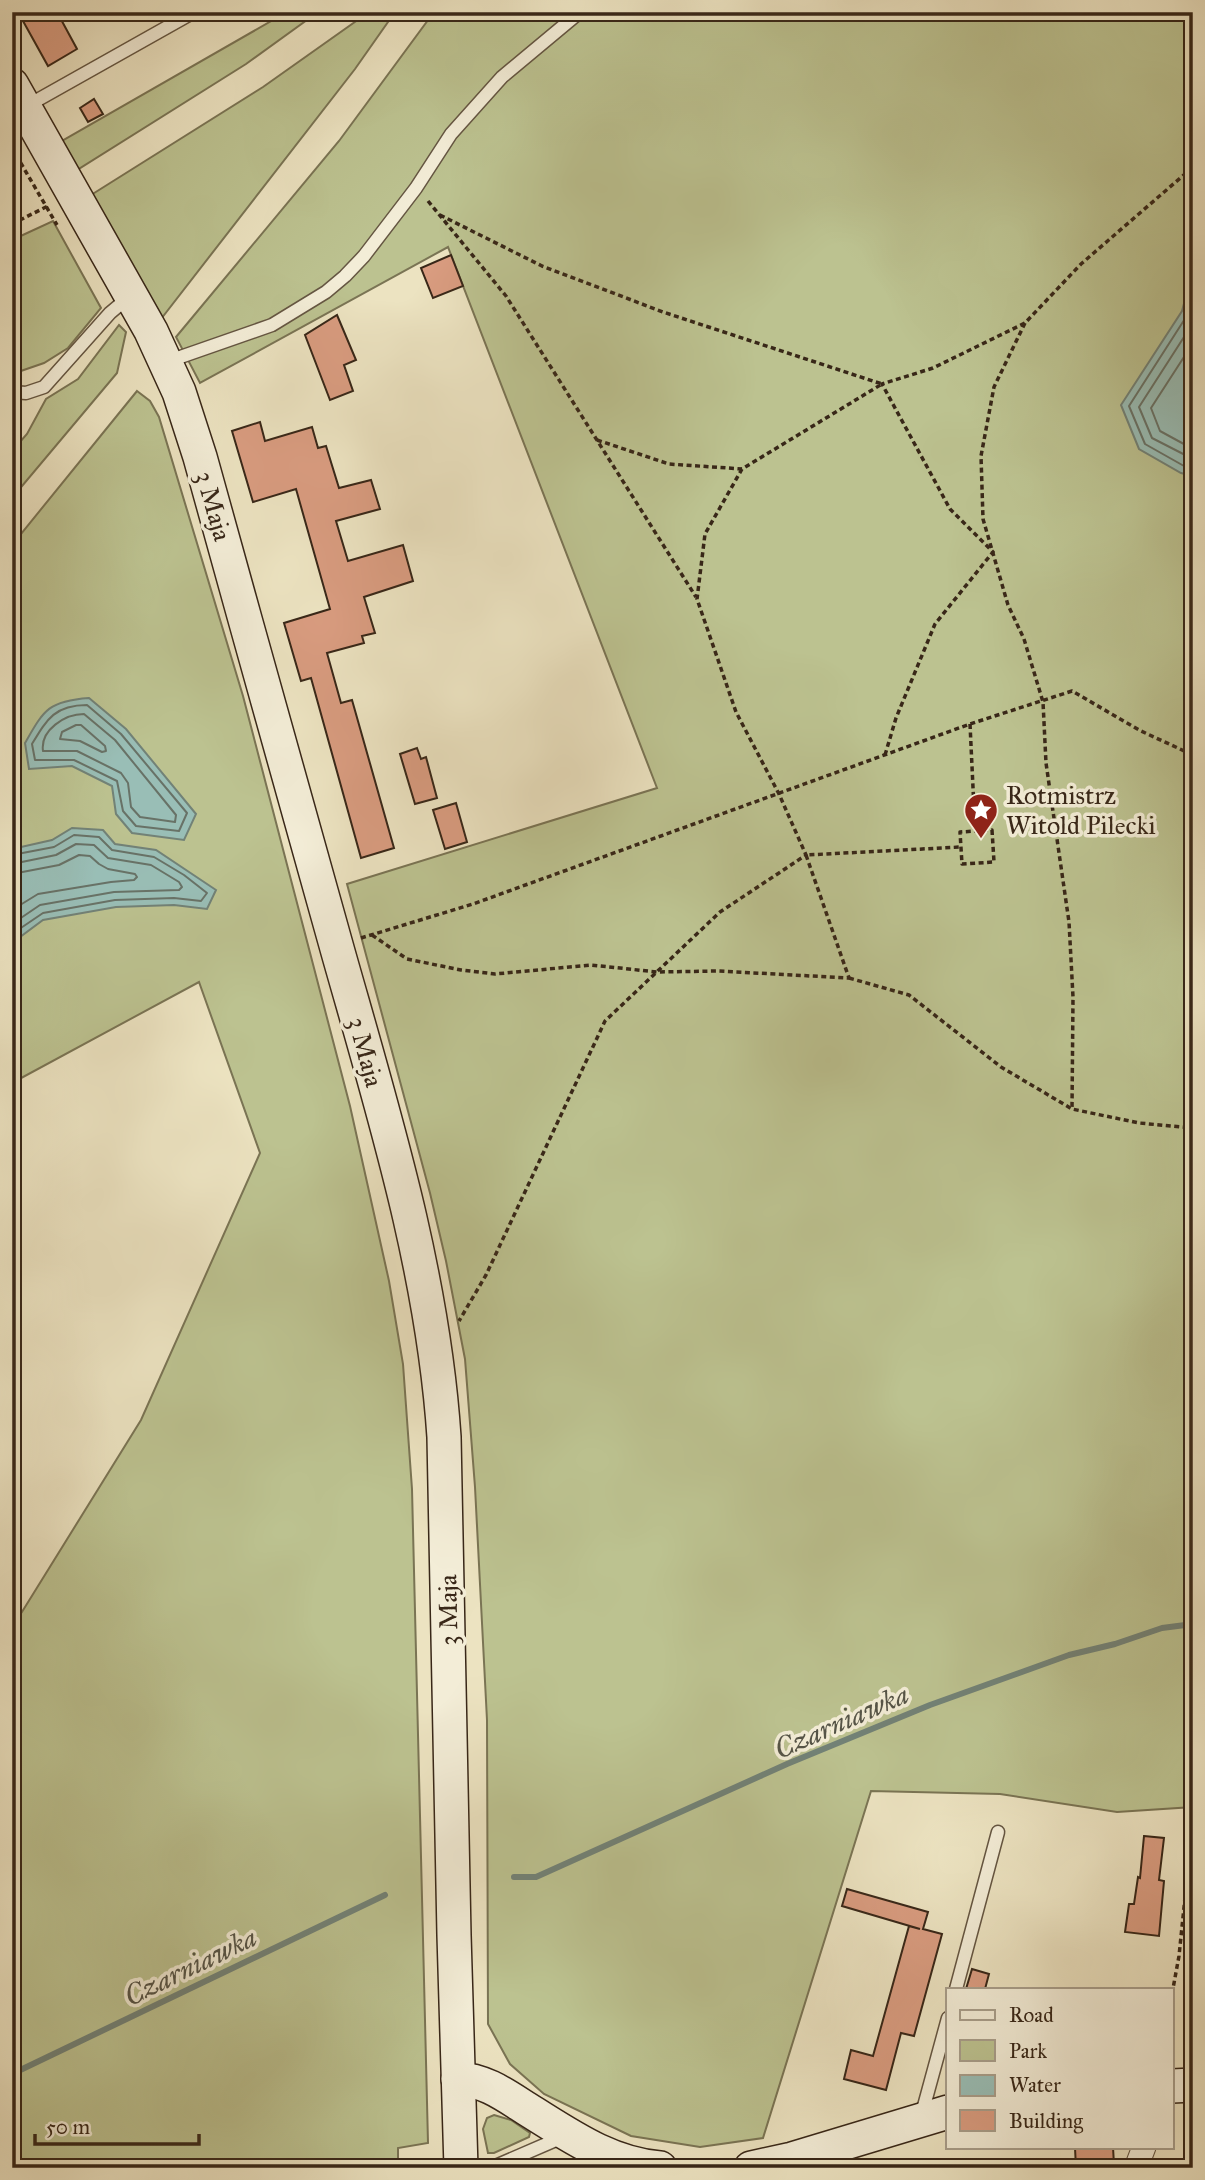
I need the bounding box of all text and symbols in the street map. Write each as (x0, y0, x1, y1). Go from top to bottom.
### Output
street label: 3 Maja (189, 467, 239, 545)
place label: Rotmistrz Witold Pilecki (1006, 779, 1156, 841)
place icon: Rotmistrz Witold Pilecki (962, 791, 1000, 840)
street label: 3 Maja (341, 1014, 391, 1090)
street label: 3 Maja (431, 1574, 465, 1646)
water label: Czarniawka (769, 1676, 914, 1767)
water label: Czarniawka (118, 1919, 262, 2014)
legend (946, 1988, 1174, 2148)
text: Road (1009, 2002, 1054, 2028)
text: Park (1009, 2038, 1047, 2064)
text: Water (1009, 2072, 1061, 2098)
scale bar (35, 2103, 200, 2147)
text: Building (1009, 2108, 1083, 2134)
text: 50 m (46, 2114, 91, 2140)

